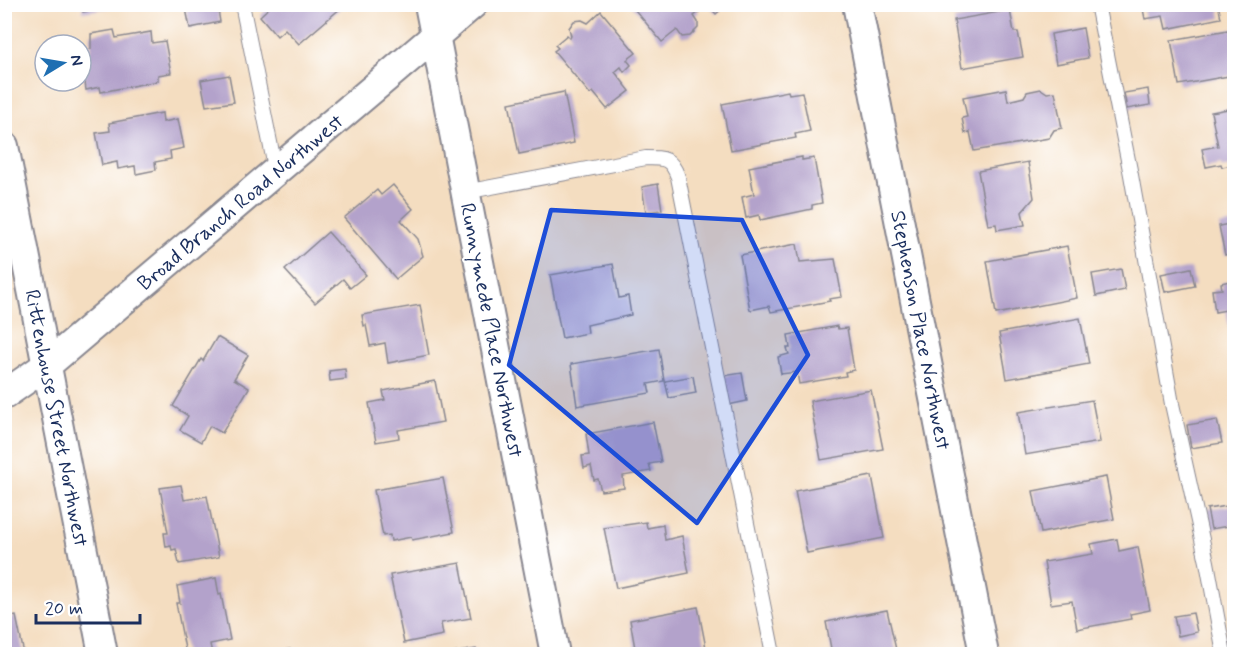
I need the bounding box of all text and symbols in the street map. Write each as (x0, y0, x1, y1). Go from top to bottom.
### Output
north arrow (33, 33, 93, 93)
text: N (65, 53, 88, 68)
street label: Broad Branch Road Northwest (132, 108, 350, 297)
street label: Runnymede Place Northwest (453, 201, 530, 460)
street label: Stephenson Place Northwest (883, 208, 957, 453)
street label: Rittenhouse Street Northwest (17, 287, 95, 550)
scale bar (36, 587, 140, 625)
text: 20 m (45, 597, 83, 621)

